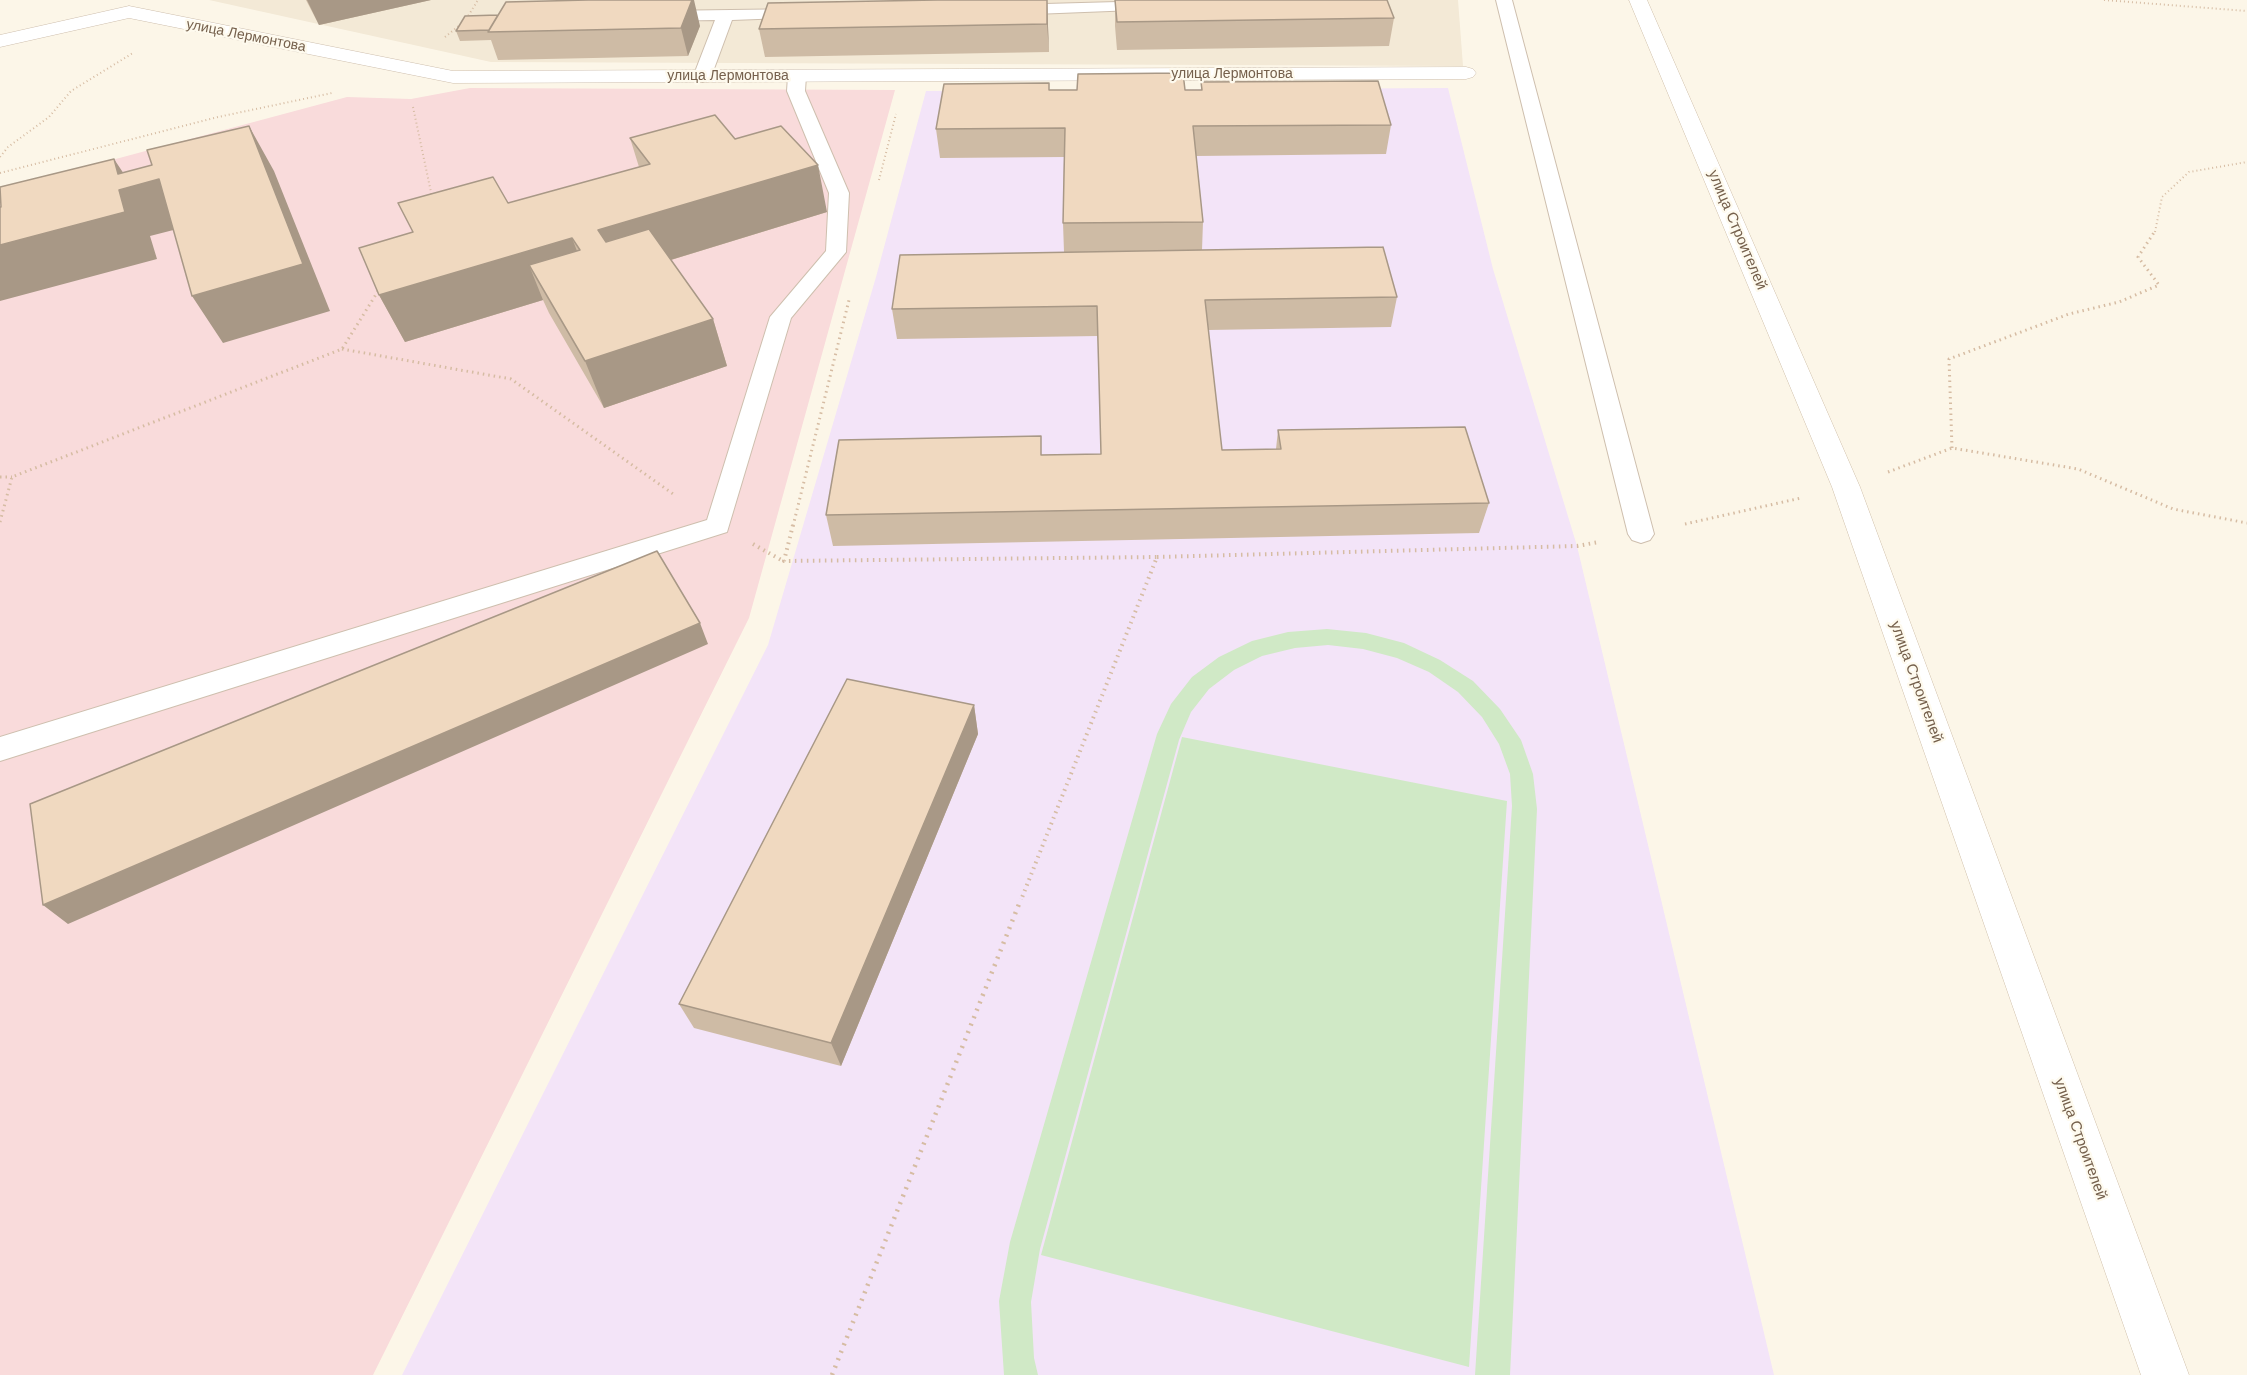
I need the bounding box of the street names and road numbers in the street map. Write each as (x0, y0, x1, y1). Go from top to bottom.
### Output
street label: улица Лермонтова (185, 16, 307, 56)
street label: улица Лермонтова (1171, 66, 1293, 82)
street label: улица Лермонтова (667, 68, 789, 84)
street label: улица Строителей (1704, 167, 1770, 293)
street label: улица Строителей (1886, 619, 1946, 745)
street label: улица Строителей (2050, 1076, 2110, 1202)

